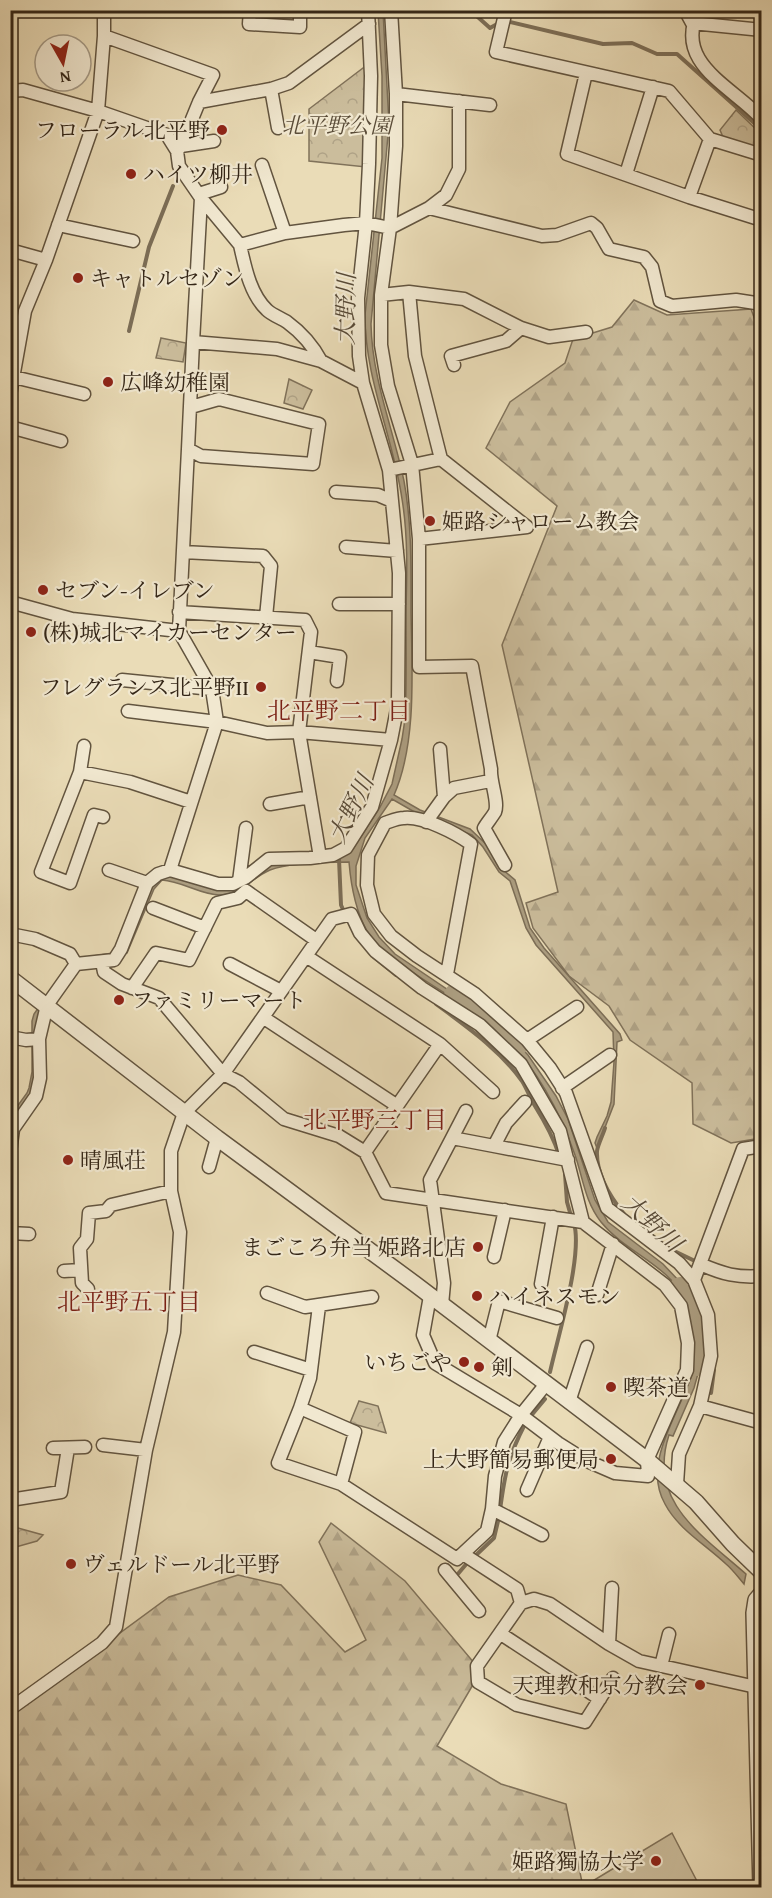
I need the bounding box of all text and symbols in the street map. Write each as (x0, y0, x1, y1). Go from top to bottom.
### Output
north arrow (33, 33, 93, 93)
text: N (58, 65, 73, 91)
park label: 北平野公園 (282, 109, 395, 141)
place label: フローラル北平野 (35, 114, 210, 146)
marker: フローラル北平野 (215, 123, 229, 137)
place label: ハイツ柳井 (143, 158, 253, 190)
marker: ハイツ柳井 (124, 167, 138, 181)
place label: キャトルセゾン (90, 262, 244, 294)
water label: 大野川 (327, 270, 364, 345)
marker: キャトルセゾン (71, 271, 85, 285)
place label: 広峰幼稚園 (120, 366, 230, 398)
marker: 広峰幼稚園 (101, 375, 115, 389)
place label: 姫路シャローム教会 (442, 505, 640, 537)
marker: 姫路シャローム教会 (423, 514, 437, 528)
place label: セブン-イレブン (55, 574, 215, 606)
marker: セブン-イレブン (36, 583, 50, 597)
place label: (株)城北マイカーセンター (43, 616, 297, 648)
marker: (株)城北マイカーセンター (24, 625, 38, 639)
place label: フレグランス北平野Ⅱ (39, 671, 249, 703)
marker: フレグランス北平野Ⅱ (254, 680, 268, 694)
district label: 北平野二丁目 (267, 693, 411, 728)
water label: 大野川 (319, 766, 383, 849)
place label: ファミリーマート (131, 984, 307, 1016)
marker: ファミリーマート (112, 993, 126, 1007)
district label: 北平野三丁目 (303, 1102, 447, 1137)
place label: 晴風荘 (80, 1144, 146, 1176)
marker: 晴風荘 (61, 1153, 75, 1167)
water label: 大野川 (614, 1185, 693, 1262)
place label: まごころ弁当 姫路北店 (241, 1231, 466, 1263)
marker: まごころ弁当 姫路北店 (471, 1240, 485, 1254)
place label: ハイネスモン (489, 1280, 621, 1312)
district label: 北平野五丁目 (57, 1284, 201, 1319)
marker: ハイネスモン (470, 1289, 484, 1303)
place label: いちごや (364, 1346, 452, 1378)
place label: 剣 (491, 1351, 513, 1383)
marker: いちごや (457, 1355, 471, 1369)
marker: 剣 (472, 1360, 486, 1374)
place label: 喫茶道 (623, 1371, 689, 1403)
marker: 喫茶道 (604, 1380, 618, 1394)
place label: 上大野簡易郵便局 (423, 1443, 599, 1475)
marker: 上大野簡易郵便局 (604, 1452, 618, 1466)
place label: ヴェルドール北平野 (83, 1548, 280, 1580)
marker: ヴェルドール北平野 (64, 1557, 78, 1571)
place label: 天理教和京分教会 (512, 1669, 688, 1701)
marker: 天理教和京分教会 (693, 1678, 707, 1692)
place label: 姫路獨協大学 (512, 1845, 644, 1877)
marker: 姫路獨協大学 (649, 1854, 663, 1868)

